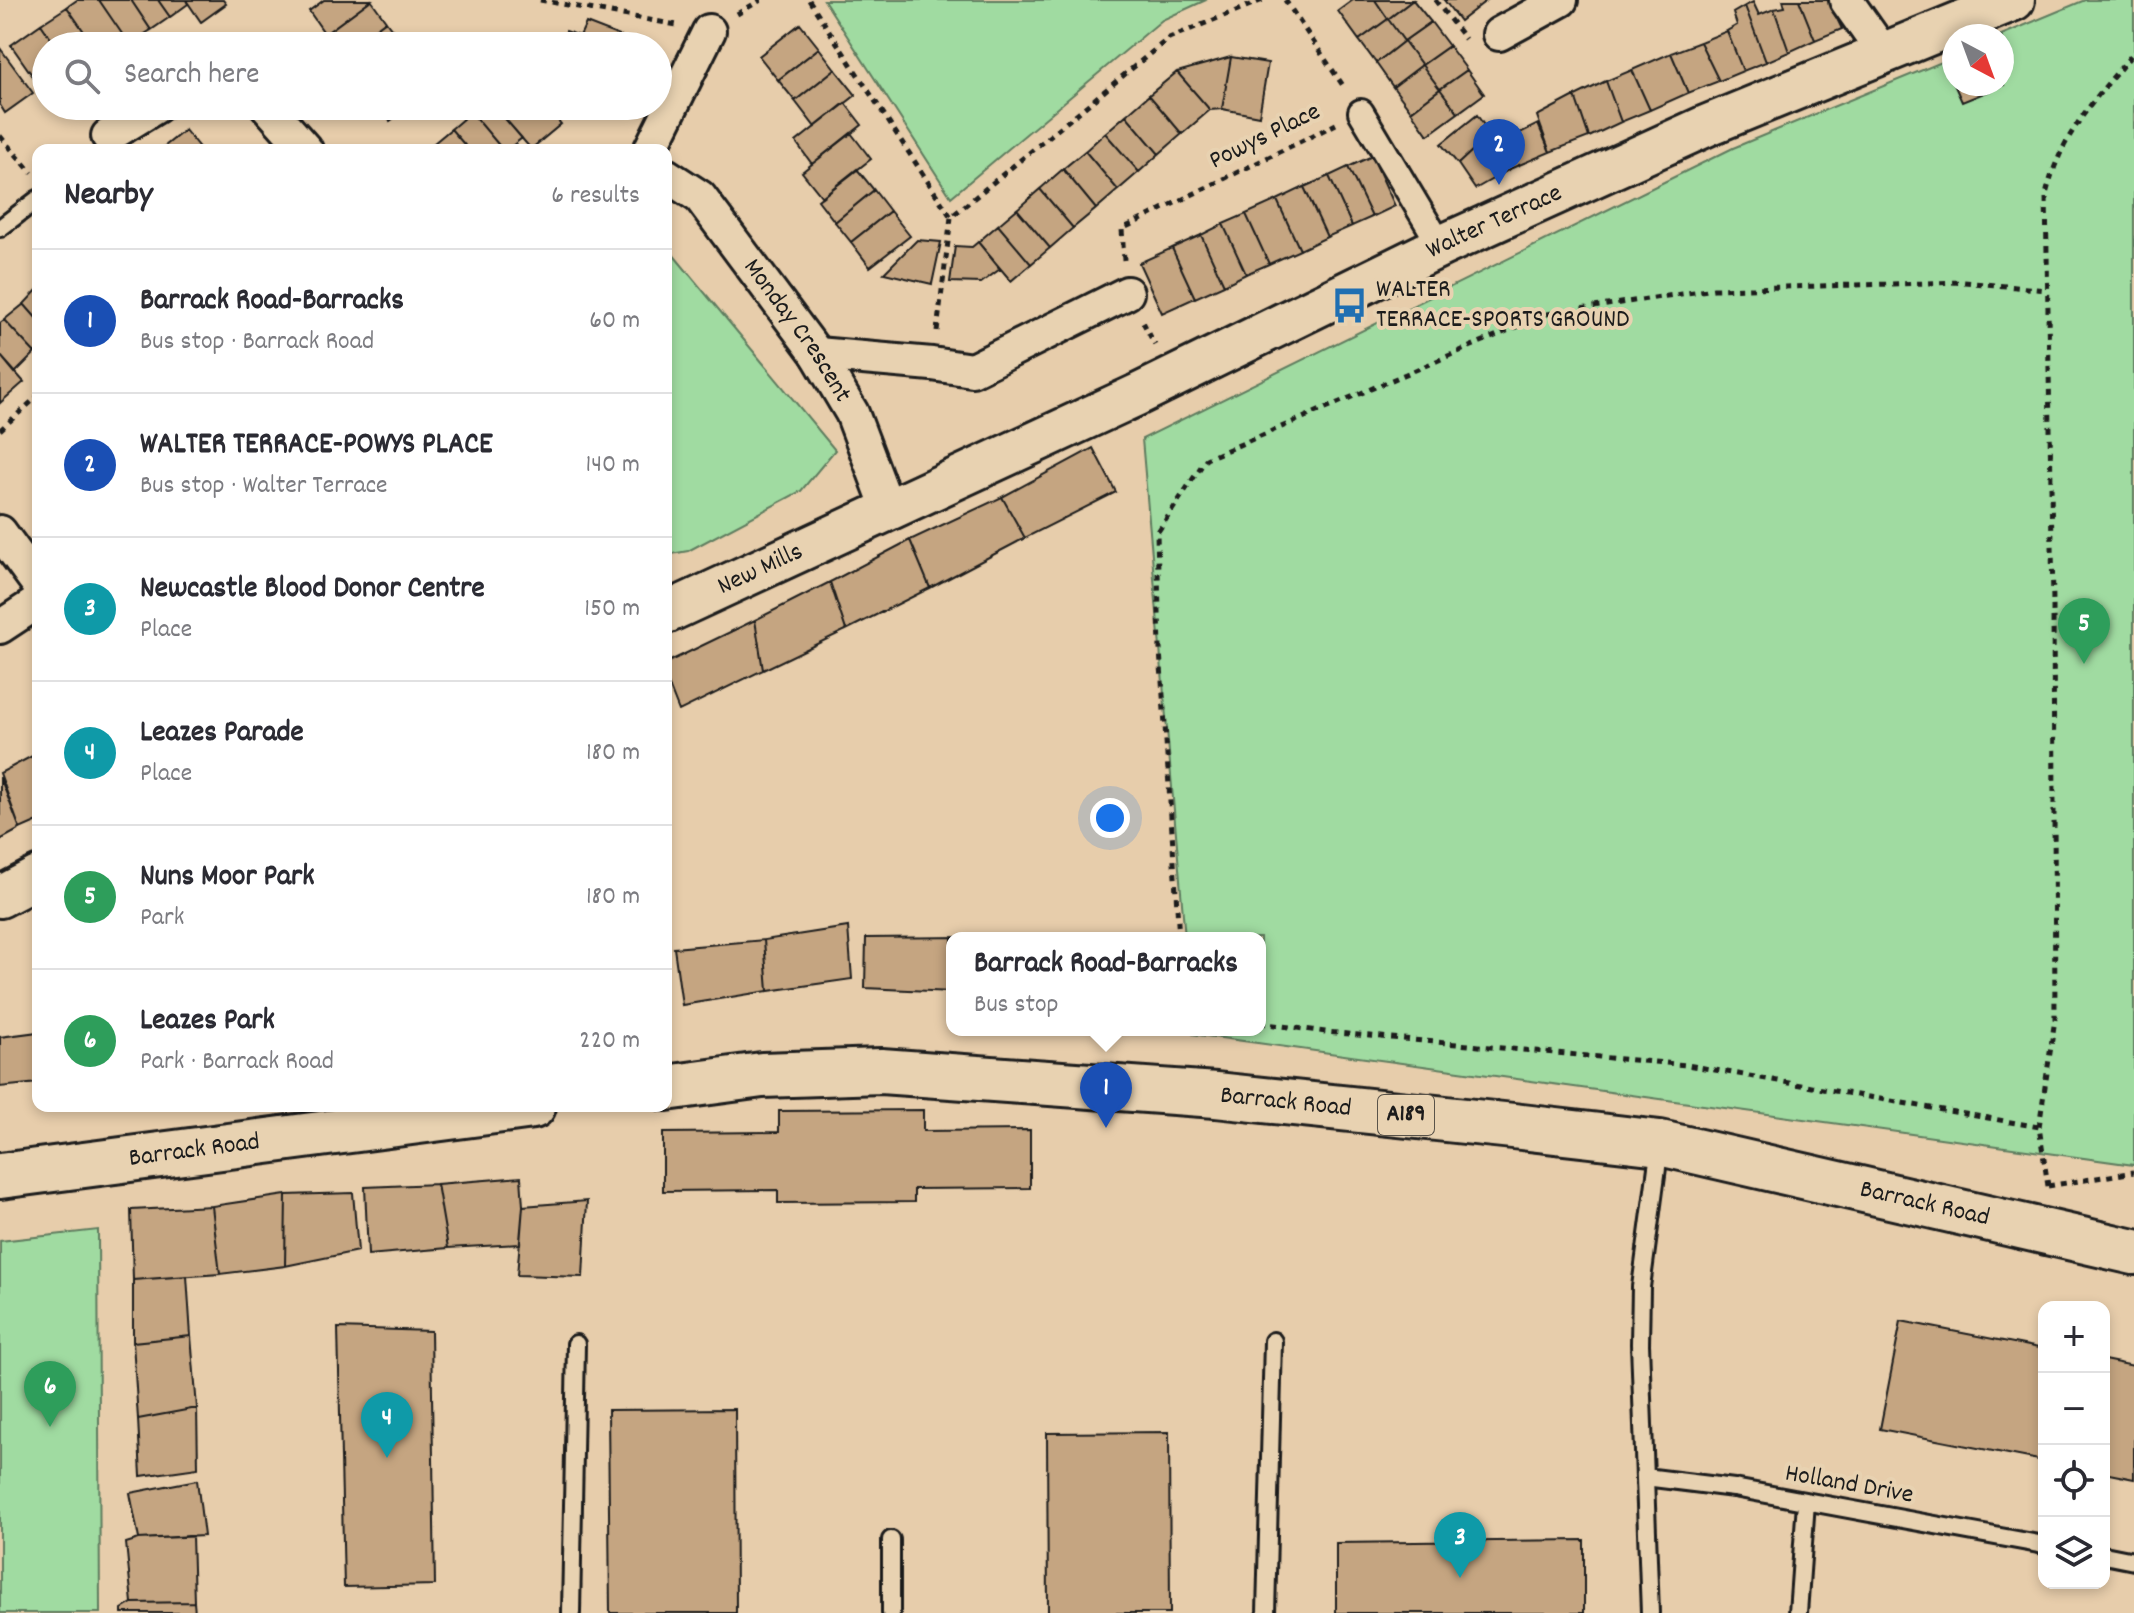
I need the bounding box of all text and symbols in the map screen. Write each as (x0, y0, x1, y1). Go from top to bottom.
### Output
north arrow (1942, 24, 2014, 96)
search box (32, 32, 672, 120)
icon: search (60, 54, 104, 98)
text: Search here (124, 55, 260, 98)
street label: Powys Place (1203, 94, 1327, 180)
pin: 2 (1473, 119, 1525, 185)
text: Nearby (64, 172, 153, 221)
street label: Walter Terrace (1420, 175, 1568, 269)
text: 6 results (551, 178, 640, 215)
street label: Monday Crescent (734, 251, 861, 410)
place label: WALTER TERRACE-SPORTS GROUND (1376, 272, 1629, 339)
text: Barrack Road-Barracks (140, 281, 404, 324)
bus stop icon: WALTER TERRACE-SPORTS GROUND (1331, 286, 1369, 324)
text: 1 (87, 303, 93, 340)
text: 60 m (589, 303, 640, 340)
text: Bus stop · Barrack Road (140, 324, 374, 361)
text: WALTER TERRACE-POWYS PLACE (140, 425, 493, 468)
text: 2 (84, 447, 96, 484)
text: 140 m (586, 447, 640, 484)
text: Bus stop · Walter Terrace (140, 468, 388, 505)
street label: New Mills (712, 534, 809, 605)
text: Newcastle Blood Donor Centre (140, 569, 485, 612)
text: 3 (84, 591, 96, 628)
text: 150 m (584, 591, 640, 628)
pin: 5 (2058, 598, 2110, 664)
text: Place (140, 612, 192, 649)
text: Leazes Parade (140, 713, 304, 756)
text: 4 (85, 735, 95, 772)
text: 180 m (586, 735, 640, 772)
text: Place (140, 756, 192, 793)
your location (1090, 798, 1130, 838)
text: Nuns Moor Park (140, 857, 315, 900)
text: 5 (84, 879, 96, 916)
text: 180 m (586, 879, 640, 916)
text: Park (140, 900, 184, 937)
popup (946, 932, 1266, 1036)
text: Barrack Road-Barracks (974, 944, 1238, 987)
text: Bus stop (974, 987, 1059, 1024)
text: Leazes Park (140, 1001, 275, 1044)
text: 6 (84, 1023, 96, 1060)
text: 220 m (579, 1023, 640, 1060)
text: Park · Barrack Road (140, 1044, 334, 1081)
pin: 1 (1080, 1062, 1132, 1128)
street label: Barrack Road (1218, 1077, 1353, 1128)
road number: A189 (1378, 1095, 1434, 1135)
street label: Barrack Road (127, 1124, 262, 1177)
street label: Barrack Road (1856, 1171, 1993, 1237)
map controls (2038, 1301, 2110, 1589)
button: + (2038, 1301, 2110, 1373)
pin: 6 (24, 1361, 76, 1427)
button: − (2038, 1373, 2110, 1445)
pin: 4 (361, 1392, 413, 1458)
button: locate (2038, 1445, 2110, 1517)
street label: Holland Drive (1782, 1456, 1916, 1514)
pin: 3 (1434, 1512, 1486, 1578)
button: layers (2038, 1517, 2110, 1589)

